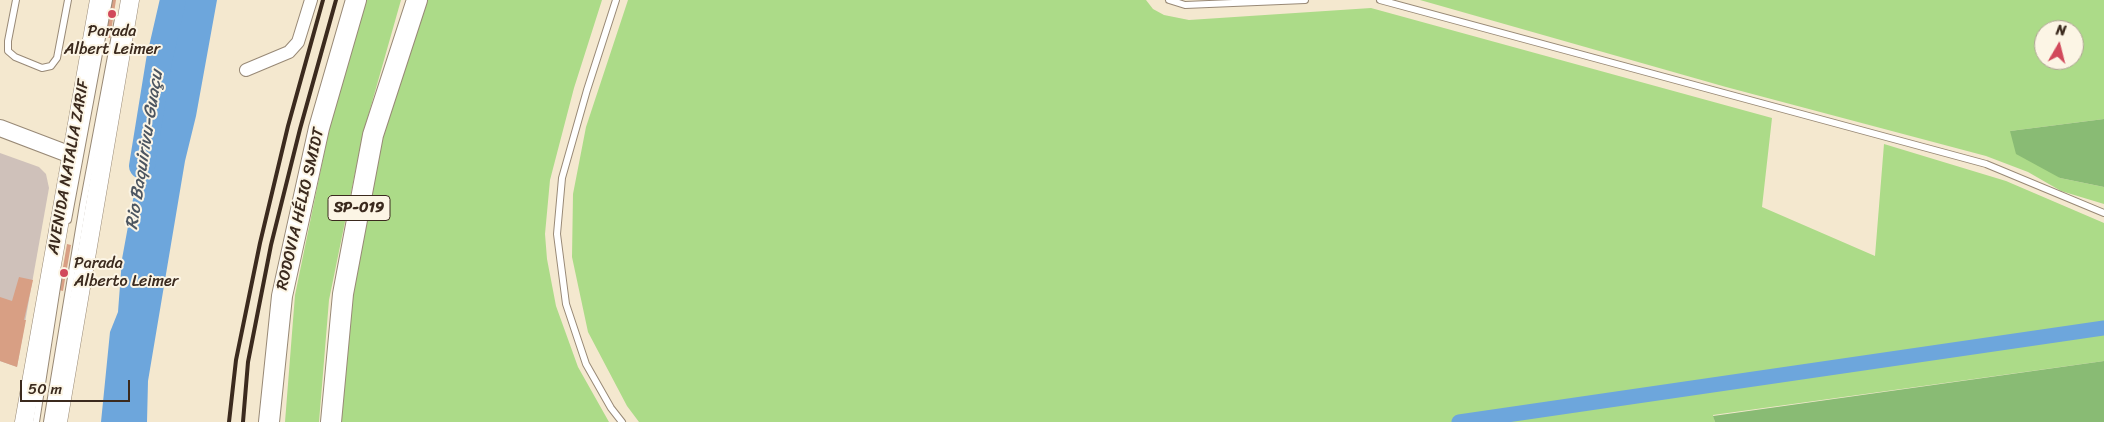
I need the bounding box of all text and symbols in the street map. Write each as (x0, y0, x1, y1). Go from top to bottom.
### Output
marker: Parada Albert Leimer (106, 8, 118, 20)
text: N (2054, 18, 2068, 44)
north arrow (2034, 20, 2084, 70)
place label: Parada Albert Leimer (64, 22, 160, 60)
water label: Rio Baquirivu-Guaçu (122, 69, 168, 231)
street label: AVENIDA NATALIA ZARIF (44, 78, 94, 256)
street label: RODOVIA HÉLIO SMIDT (273, 126, 329, 292)
road number: SP-019 (328, 196, 390, 220)
place label: Parada Alberto Leimer (74, 254, 178, 292)
marker: Parada Alberto Leimer (58, 267, 70, 279)
scale bar (22, 370, 132, 402)
text: 50 m (28, 376, 62, 402)

